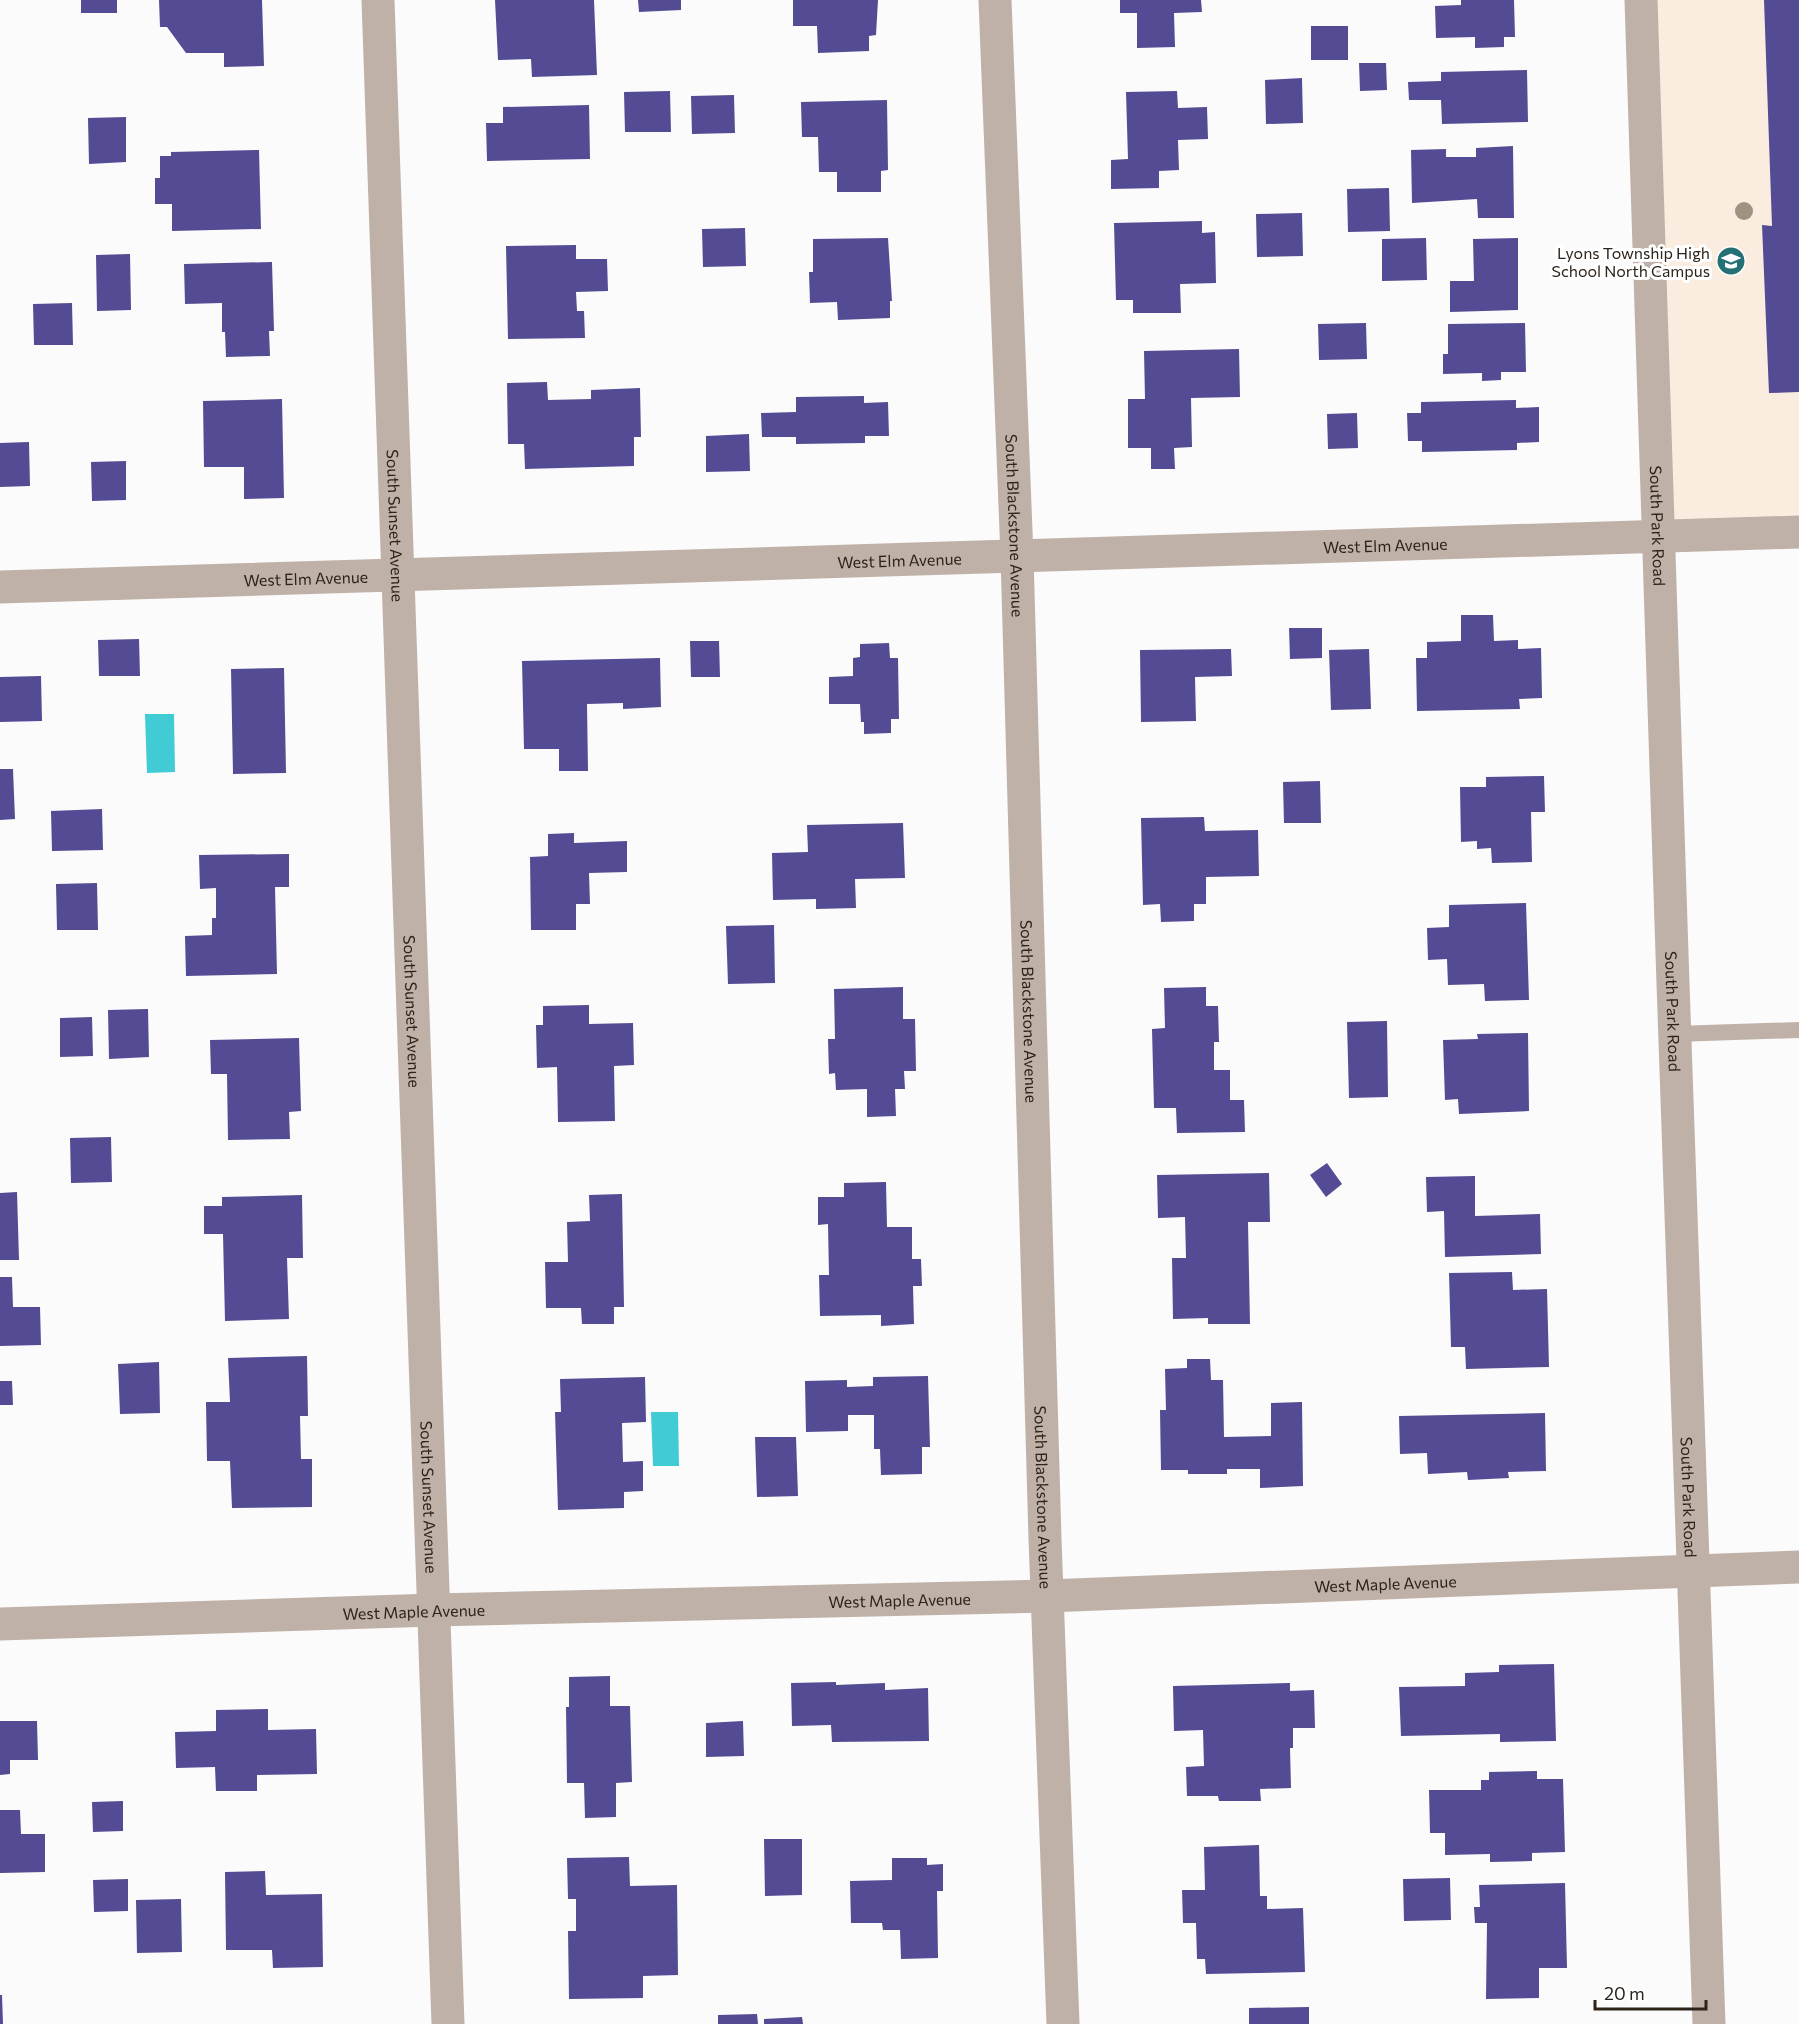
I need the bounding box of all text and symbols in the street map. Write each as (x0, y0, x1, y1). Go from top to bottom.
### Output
place label: Lyons Township High School North Campus (1552, 243, 1710, 280)
school or university icon: Lyons Township High School North Campus (1715, 245, 1747, 277)
street label: South Blackstone Avenue (1003, 434, 1028, 618)
street label: South Sunset Avenue (384, 449, 408, 602)
street label: South Park Road (1647, 465, 1670, 586)
street label: West Elm Avenue (1323, 533, 1448, 556)
street label: West Elm Avenue (837, 548, 962, 571)
street label: West Elm Avenue (243, 566, 368, 589)
street label: South Blackstone Avenue (1018, 919, 1042, 1103)
street label: South Sunset Avenue (401, 935, 425, 1088)
street label: South Park Road (1662, 951, 1685, 1072)
street label: South Blackstone Avenue (1032, 1405, 1056, 1589)
street label: South Sunset Avenue (418, 1420, 442, 1574)
street label: South Park Road (1678, 1437, 1701, 1558)
street label: West Maple Avenue (1314, 1571, 1457, 1595)
street label: West Maple Avenue (828, 1588, 971, 1610)
street label: West Maple Avenue (342, 1599, 485, 1622)
scale bar (1595, 1973, 1706, 2011)
text: 20 m (1604, 1982, 1645, 2004)

